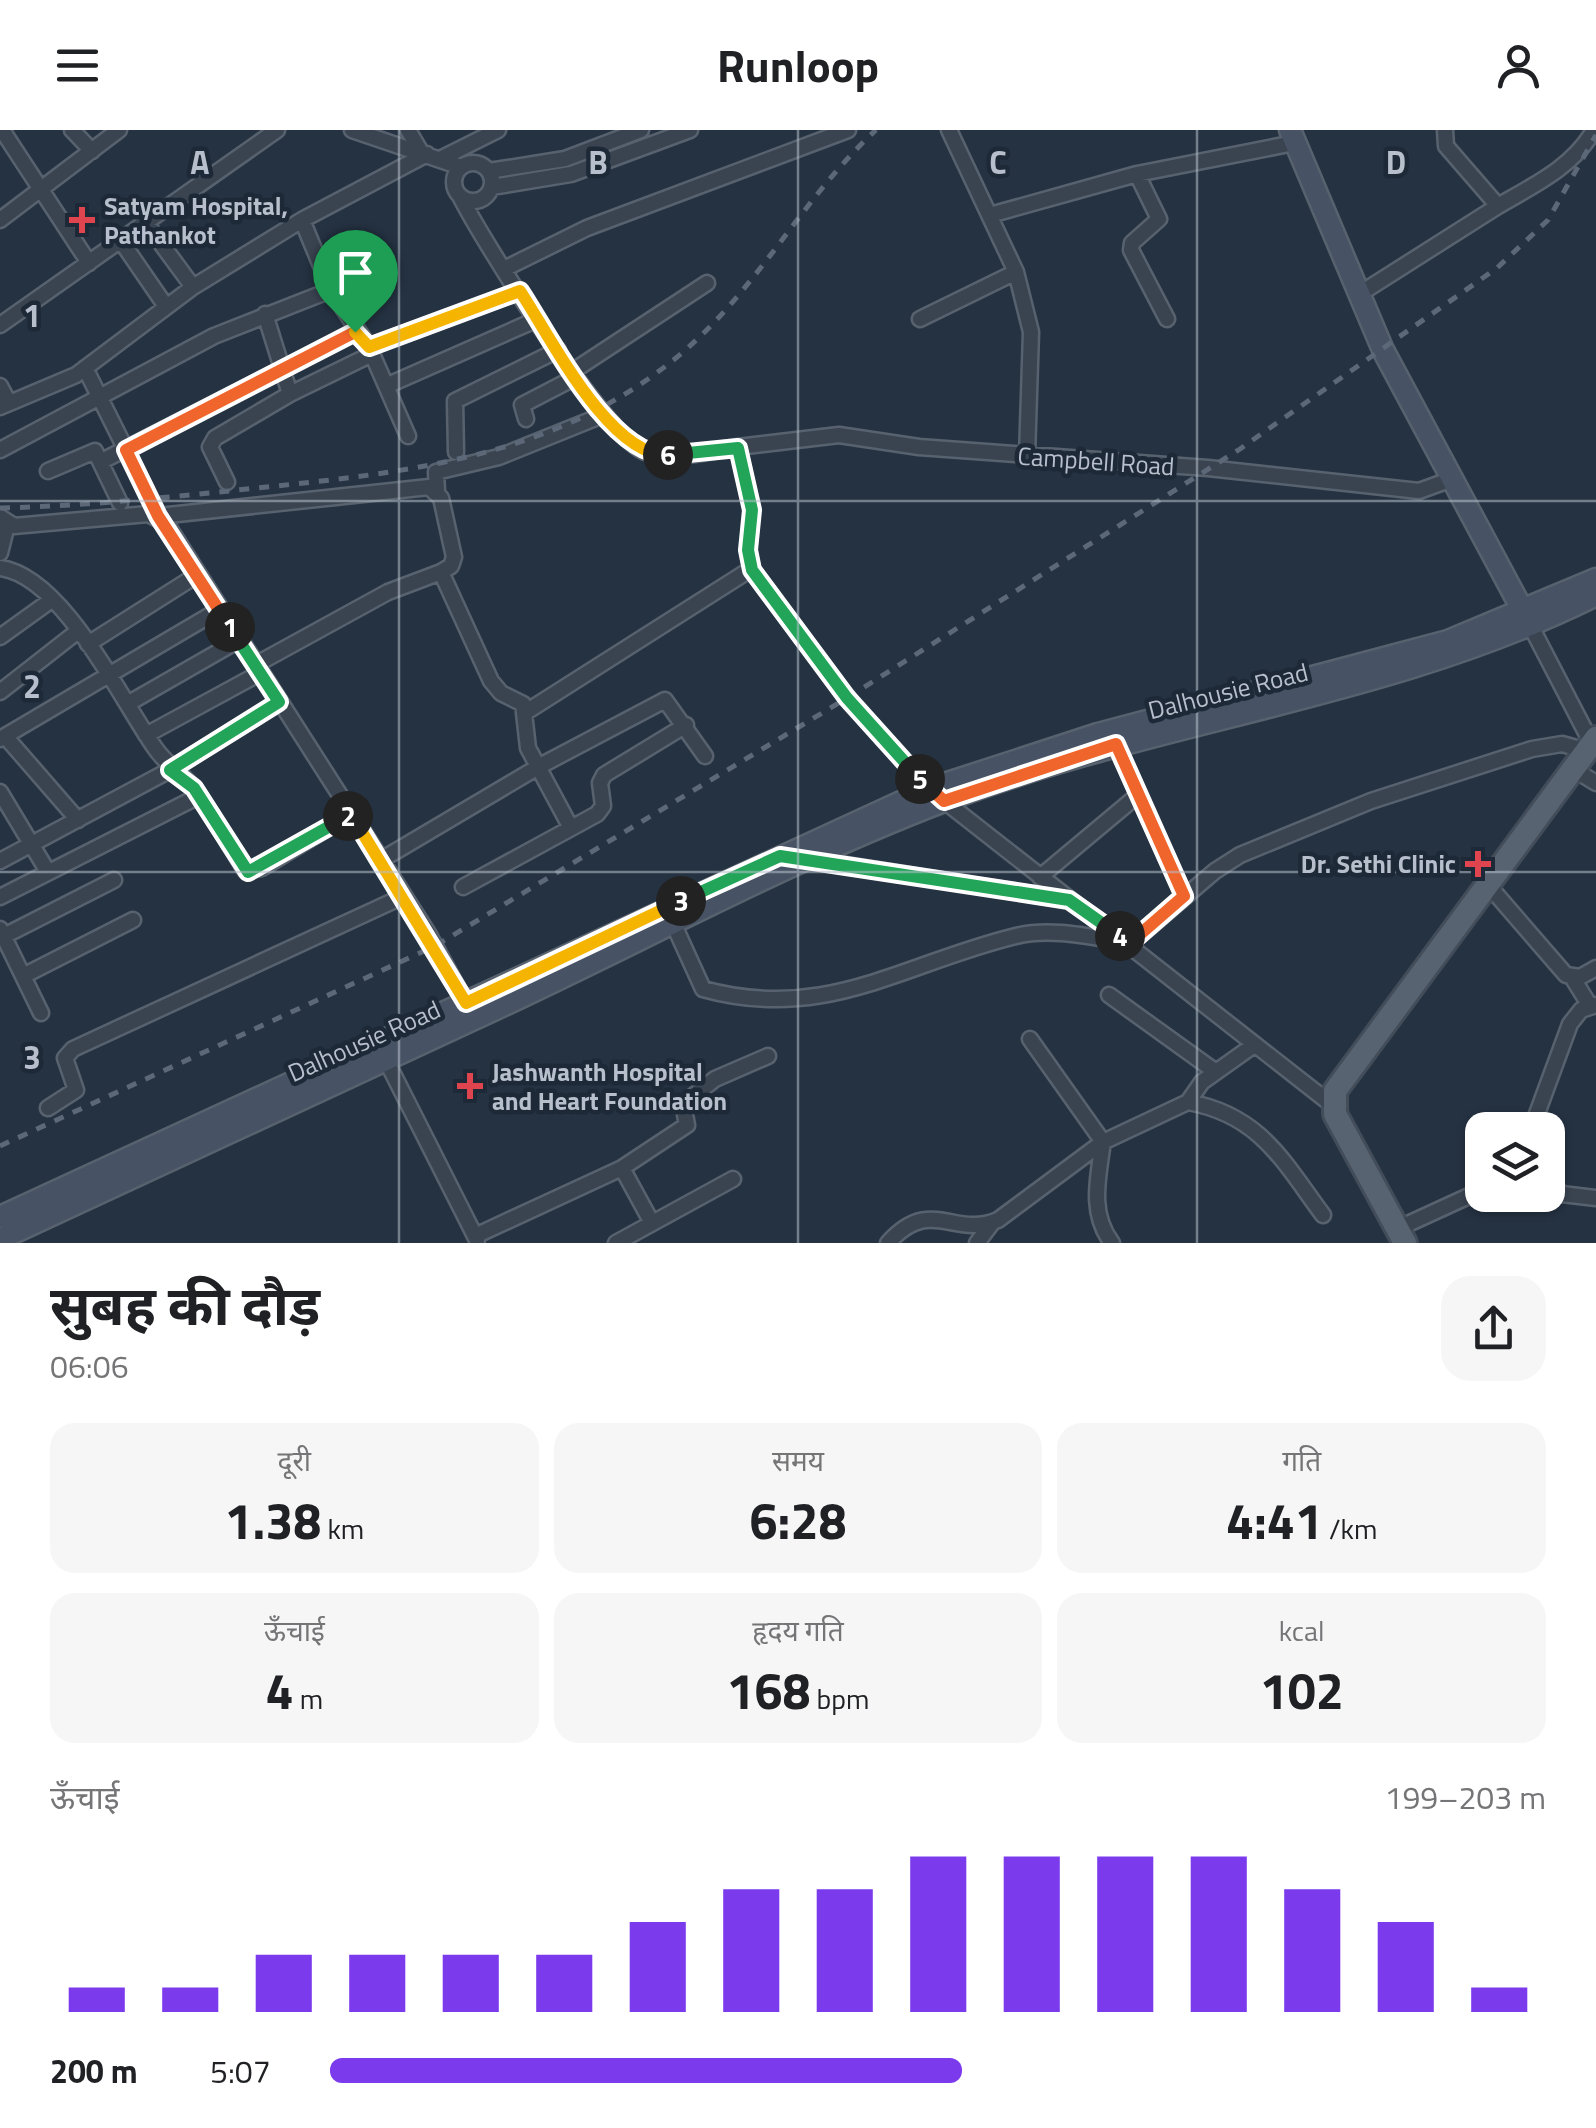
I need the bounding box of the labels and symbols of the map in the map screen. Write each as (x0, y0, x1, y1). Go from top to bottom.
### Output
text: A (190, 138, 210, 186)
text: B (588, 138, 608, 186)
text: C (989, 138, 1007, 186)
text: D (1386, 138, 1406, 186)
place label: Satyam Hospital, Pathankot (104, 187, 288, 254)
marker: Satyam Hospital, Pathankot (69, 207, 95, 233)
pin (313, 230, 398, 333)
text: 1 (23, 291, 41, 339)
pin: 6 (643, 430, 693, 480)
street label: Campbell Road (1016, 437, 1176, 485)
pin: 1 (205, 602, 255, 652)
street label: Dalhousie Road (1144, 653, 1312, 729)
text: 2 (23, 662, 41, 710)
pin: 5 (895, 754, 945, 804)
pin: 2 (323, 791, 373, 841)
place label: Dr. Sethi Clinic (1301, 845, 1456, 883)
marker: Dr. Sethi Clinic (1465, 851, 1491, 877)
pin: 3 (656, 876, 706, 926)
pin: 4 (1095, 911, 1145, 961)
street label: Dalhousie Road (282, 990, 446, 1092)
text: 3 (23, 1033, 41, 1081)
place label: Jashwanth Hospital and Heart Foundation (492, 1053, 727, 1120)
marker: Jashwanth Hospital and Heart Foundation (457, 1073, 483, 1099)

